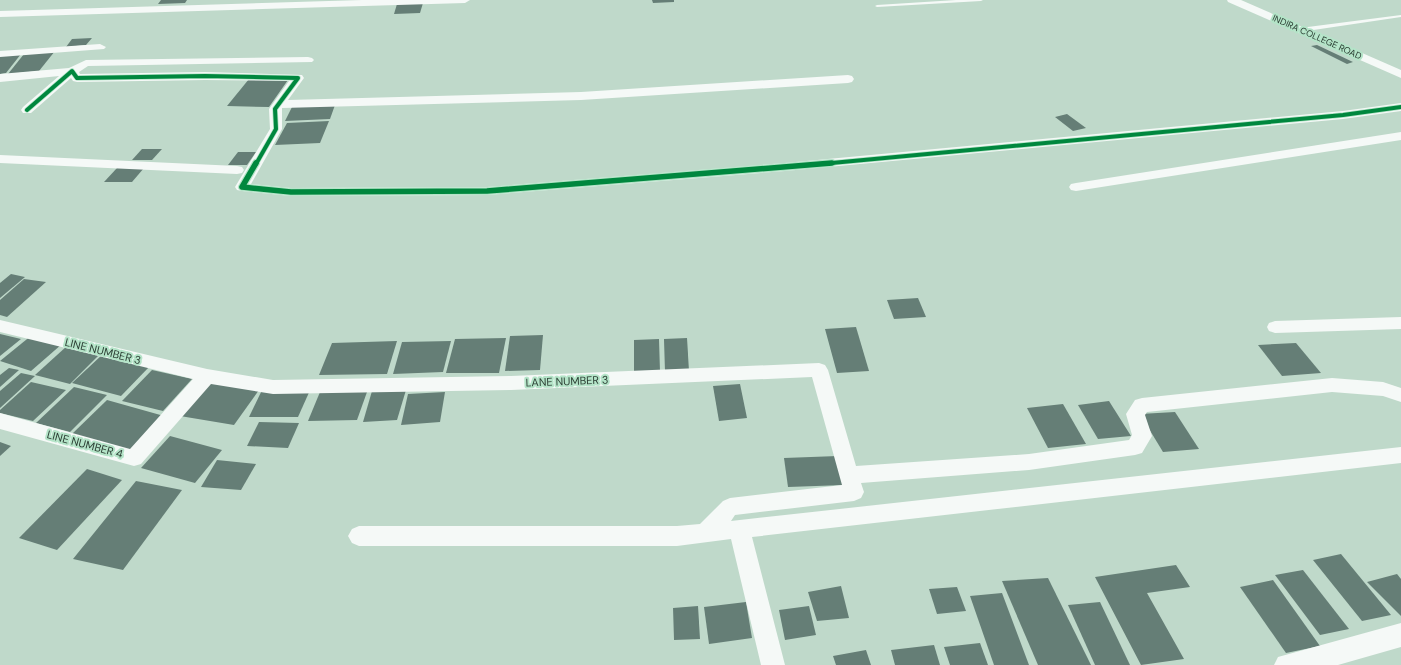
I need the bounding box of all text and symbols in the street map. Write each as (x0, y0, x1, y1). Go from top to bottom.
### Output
street label: INDIRA COLLEGE ROAD (1270, 12, 1364, 62)
street label: LINE NUMBER 3 (63, 335, 143, 367)
street label: LANE NUMBER 3 (525, 373, 609, 389)
street label: LINE NUMBER 4 (45, 427, 125, 461)

